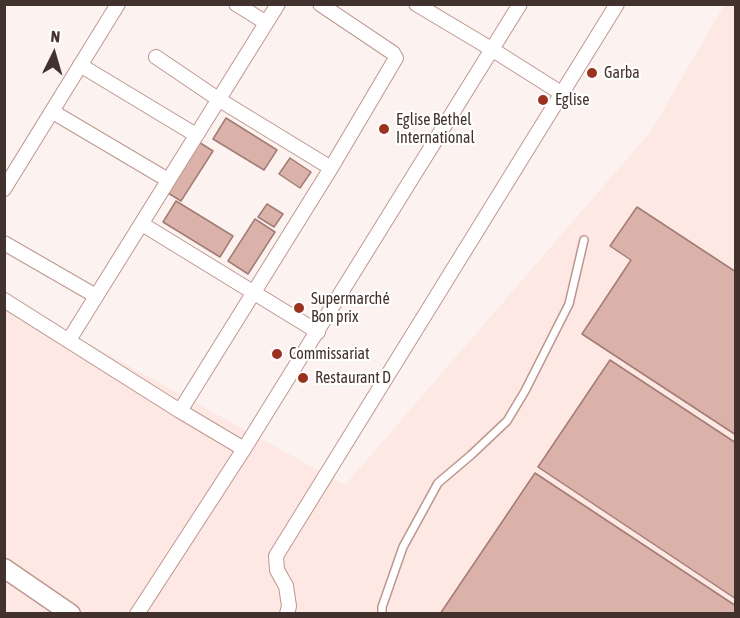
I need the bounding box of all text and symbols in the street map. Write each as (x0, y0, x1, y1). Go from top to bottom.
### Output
north arrow (24, 24, 84, 84)
text: N (50, 27, 61, 45)
place label: Garba (604, 63, 640, 83)
marker: Garba (585, 66, 599, 80)
place label: Eglise (555, 90, 590, 110)
marker: Eglise (536, 93, 550, 107)
place label: Eglise Bethel International (396, 110, 475, 148)
marker: Eglise Bethel International (377, 122, 391, 136)
place label: Supermarché Bon prix (311, 289, 390, 327)
marker: Supermarché Bon prix (292, 301, 306, 315)
place label: Commissariat (289, 344, 370, 364)
marker: Commissariat (270, 347, 284, 361)
place label: Restaurant D (315, 368, 391, 388)
marker: Restaurant D (296, 371, 310, 385)

